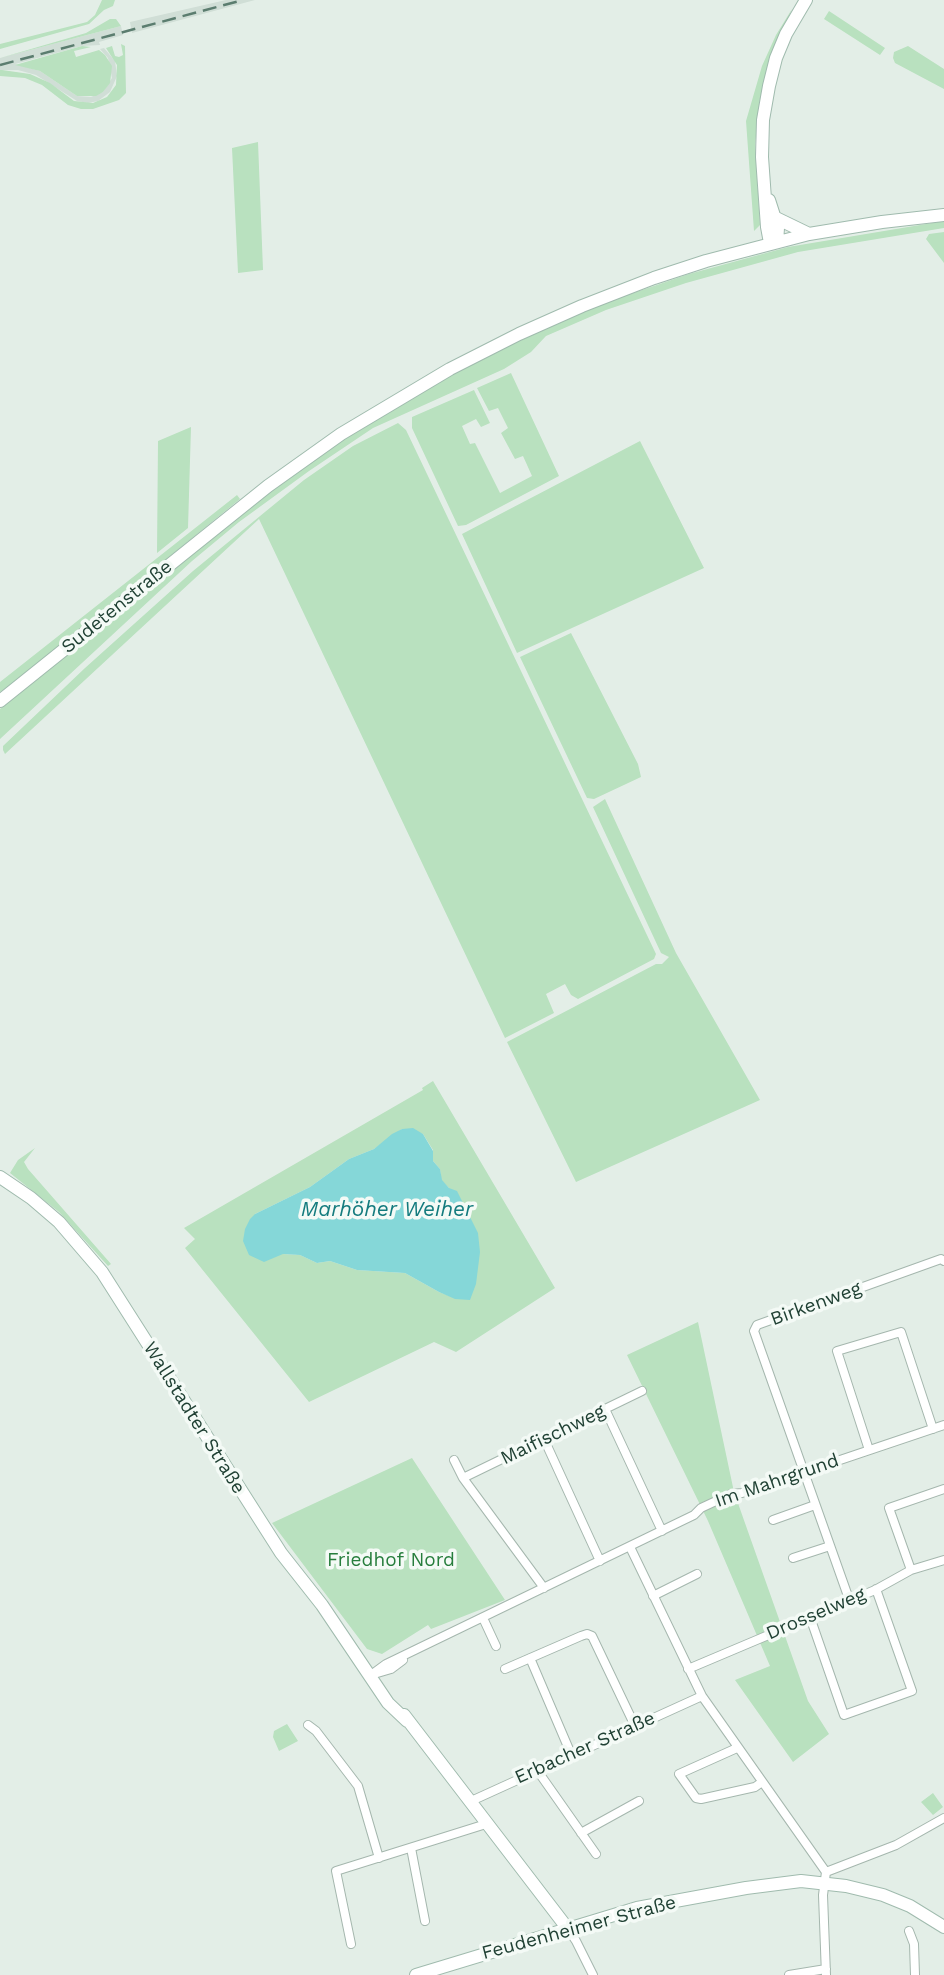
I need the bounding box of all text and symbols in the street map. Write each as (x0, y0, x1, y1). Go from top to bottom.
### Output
street label: Sudetenstraße (57, 555, 177, 659)
water label: Marhöher Weiher (301, 1197, 473, 1223)
street label: Birkenweg (768, 1277, 864, 1331)
street label: Wallstadter Straße (138, 1338, 250, 1498)
street label: Maifischweg (497, 1400, 609, 1470)
street label: Im Mahrgrund (712, 1449, 842, 1513)
park label: Friedhof Nord (327, 1549, 455, 1571)
street label: Drosselweg (763, 1583, 869, 1645)
street label: Erbacher Straße (511, 1707, 659, 1789)
street label: Feudenheimer Straße (479, 1891, 679, 1965)

